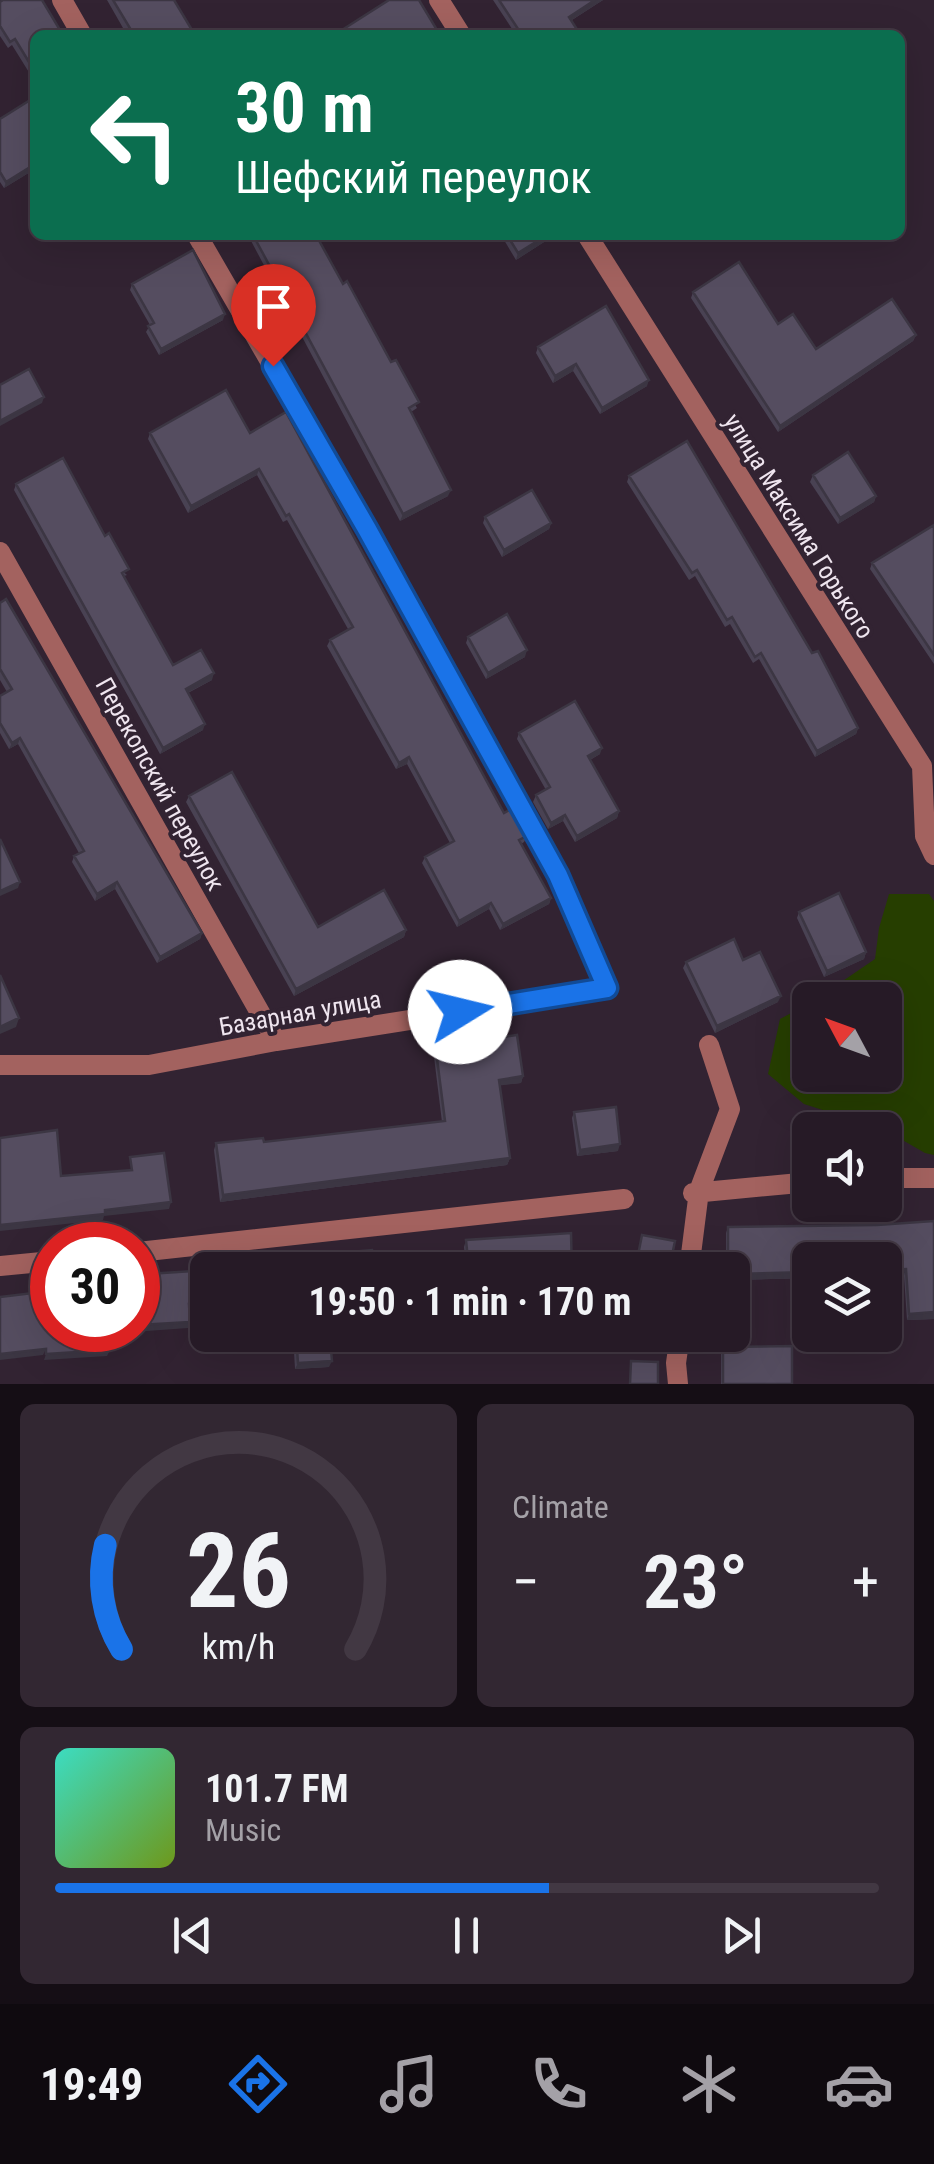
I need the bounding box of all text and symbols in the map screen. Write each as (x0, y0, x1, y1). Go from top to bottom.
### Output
text: 30 m (235, 67, 374, 149)
icon: left (70, 70, 200, 200)
text: Шефский переулок (235, 151, 592, 204)
pin (231, 264, 316, 367)
icon: arrive (246, 279, 301, 334)
street label: улица Максима Горького (718, 408, 880, 644)
street label: Перекопский переулок (89, 673, 231, 895)
position arrow (408, 960, 512, 1064)
north arrow (792, 982, 902, 1092)
map controls (792, 982, 902, 1352)
street label: Базарная улица (217, 984, 383, 1042)
button: sound (792, 1112, 902, 1222)
speed limit sign: 30 (30, 1222, 160, 1352)
button: layers (792, 1242, 902, 1352)
text: 19:50 · 1 min · 170 m (309, 1280, 631, 1324)
text: Climate (512, 1488, 609, 1526)
text: 26 (186, 1511, 291, 1632)
text: 23° (643, 1538, 748, 1626)
text: − (512, 1550, 540, 1614)
text: + (852, 1550, 879, 1614)
text: km/h (202, 1626, 275, 1668)
text: 101.7 FM (205, 1767, 349, 1811)
text: Music (205, 1811, 281, 1849)
icon: previous (165, 1908, 220, 1963)
icon: pause (439, 1908, 494, 1963)
icon: next (714, 1908, 769, 1963)
icon: directions (223, 2049, 293, 2119)
icon: music (374, 2049, 444, 2119)
icon: phone (524, 2049, 594, 2119)
icon: climate (674, 2049, 744, 2119)
icon: car (824, 2049, 894, 2119)
text: 19:49 (40, 2058, 143, 2111)

